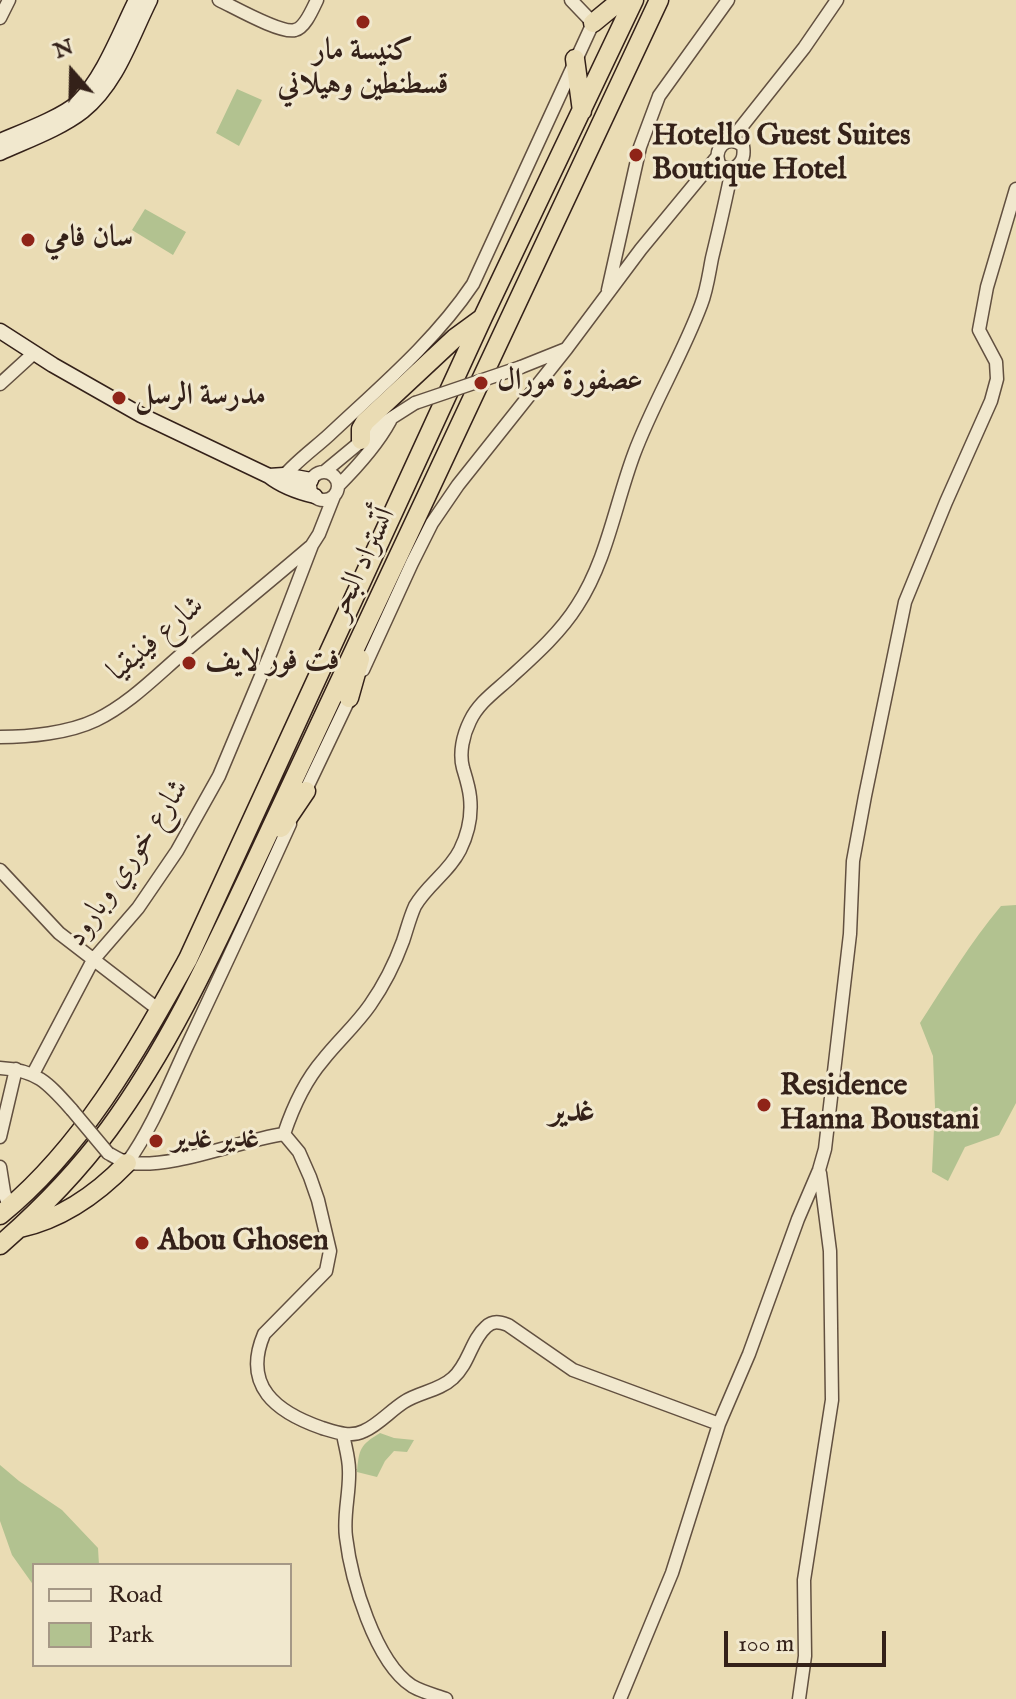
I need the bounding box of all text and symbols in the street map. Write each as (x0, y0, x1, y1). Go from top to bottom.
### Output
marker: كنيسة مار قسطنطين وهيلاني (354, 13, 372, 31)
north arrow (32, 32, 112, 112)
text: N (50, 33, 78, 66)
place label: كنيسة مار قسطنطين وهيلاني (277, 35, 449, 106)
place label: Hotello Guest Suites Boutique Hotel (652, 120, 911, 190)
marker: Hotello Guest Suites Boutique Hotel (627, 146, 645, 164)
place label: سان فامي (44, 222, 133, 258)
marker: سان فامي (19, 231, 37, 249)
place label: عصفورة مورال (497, 365, 643, 401)
marker: عصفورة مورال (472, 374, 490, 392)
place label: مدرسة الرسل (135, 380, 266, 416)
marker: مدرسة الرسل (110, 389, 128, 407)
street label: أتستراد البحر (323, 502, 405, 626)
street label: شارع فينيقيا (101, 589, 213, 691)
place label: فت فور لايف (205, 645, 340, 681)
marker: فت فور لايف (180, 654, 198, 672)
street label: شارع خوري وبارود (60, 773, 198, 955)
place label: Residence Hanna Boustani (780, 1070, 979, 1140)
district label: غدير (549, 1093, 595, 1133)
marker: Residence Hanna Boustani (755, 1096, 773, 1114)
place label: غدير غدير (172, 1123, 259, 1159)
marker: غدير غدير (147, 1132, 165, 1150)
place label: Abou Ghosen (158, 1225, 329, 1261)
marker: Abou Ghosen (133, 1234, 151, 1252)
legend (32, 1563, 292, 1667)
text: Road (108, 1580, 162, 1611)
scale bar (728, 1615, 890, 1665)
text: Park (108, 1620, 154, 1651)
text: 100 m (738, 1629, 794, 1660)

